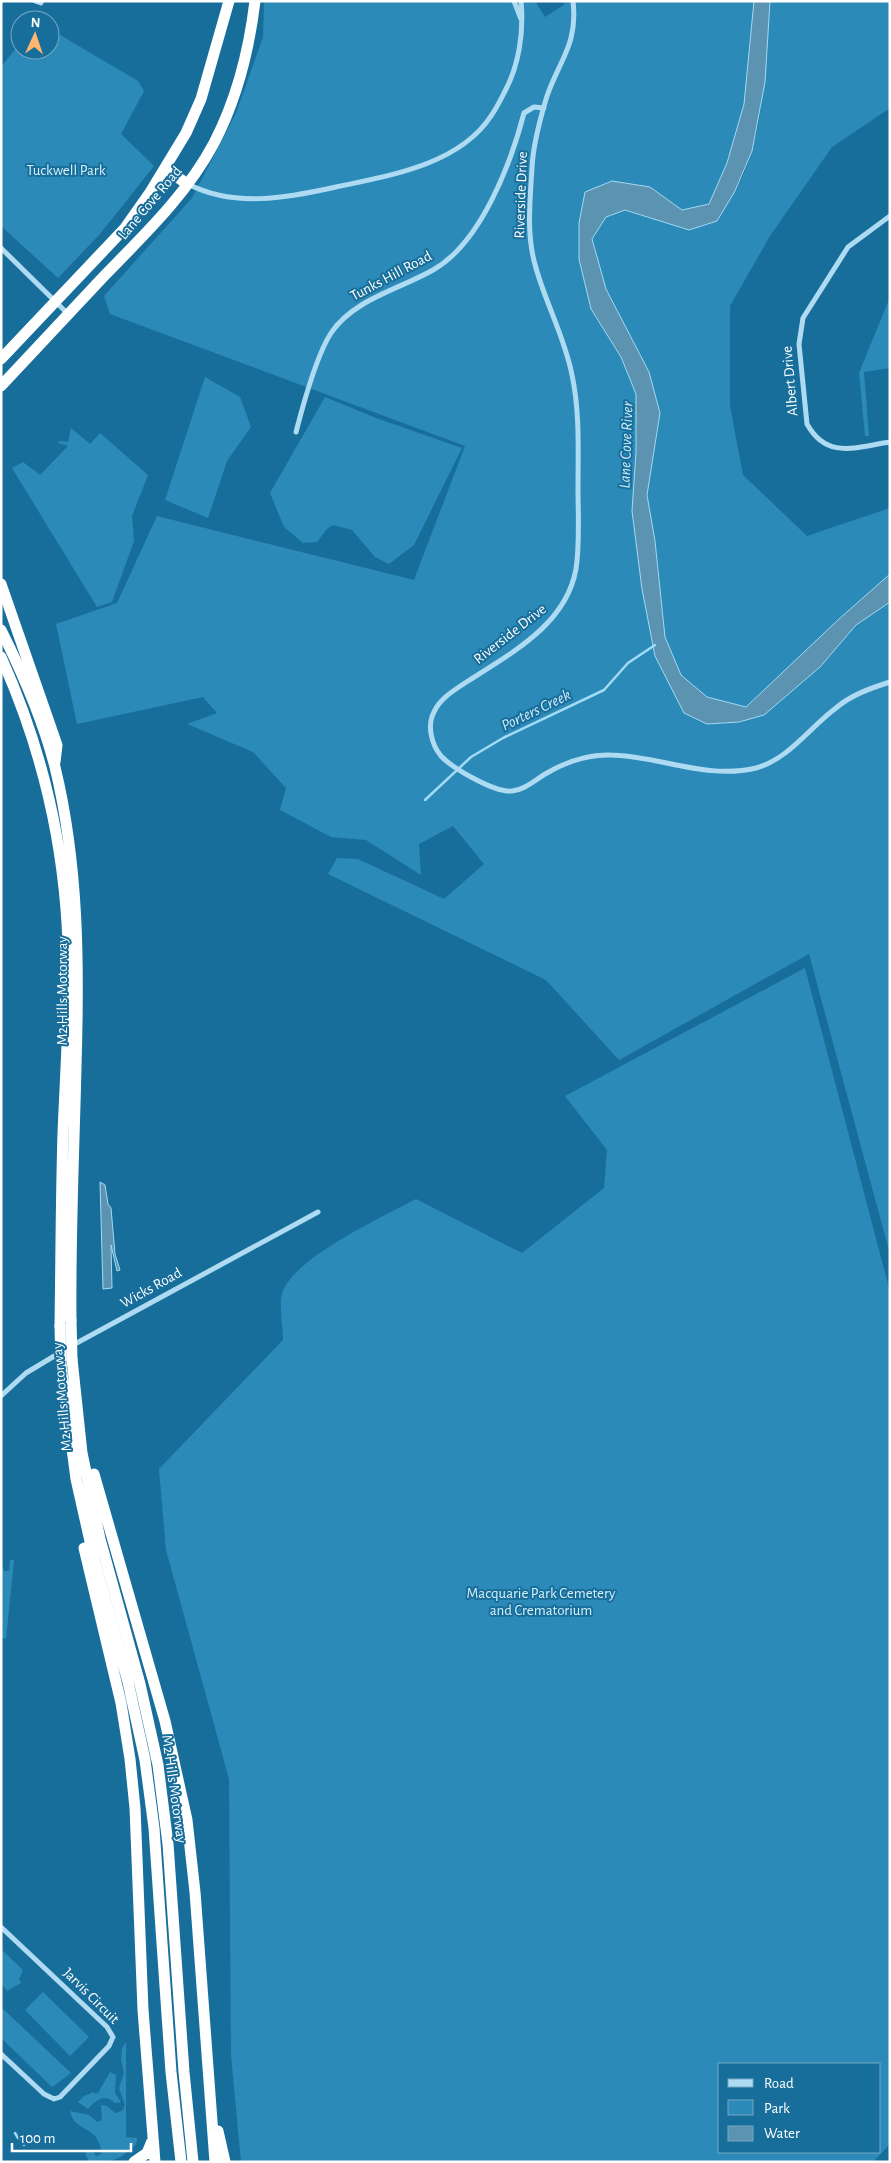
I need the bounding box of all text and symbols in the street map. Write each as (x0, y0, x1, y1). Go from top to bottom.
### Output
north arrow (10, 10, 60, 60)
text: N (30, 16, 41, 30)
street label: Riverside Drive (512, 151, 530, 239)
park label: Tuckwell Park (26, 163, 106, 178)
street label: Lane Cove Road (115, 163, 185, 242)
street label: Tunks Hill Road (348, 248, 434, 304)
street label: Albert Drive (779, 345, 801, 417)
water label: Lane Cove River (616, 400, 636, 489)
street label: Riverside Drive (471, 601, 549, 667)
water label: Porters Creek (499, 686, 573, 734)
street label: M2 Hills Motorway (55, 936, 70, 1046)
street label: Wicks Road (118, 1265, 184, 1311)
street label: M2 Hills Motorway (50, 1341, 74, 1452)
park label: Macquarie Park Cemetery and Crematorium (467, 1586, 616, 1618)
street label: M2 Hills Motorway (159, 1734, 189, 1845)
street label: Jarvis Circuit (60, 1965, 122, 2027)
legend (718, 2063, 881, 2153)
text: Road (764, 2076, 794, 2091)
text: Park (764, 2101, 790, 2116)
scale bar (12, 2120, 131, 2152)
text: Water (764, 2126, 800, 2141)
text: 100 m (20, 2131, 55, 2146)

